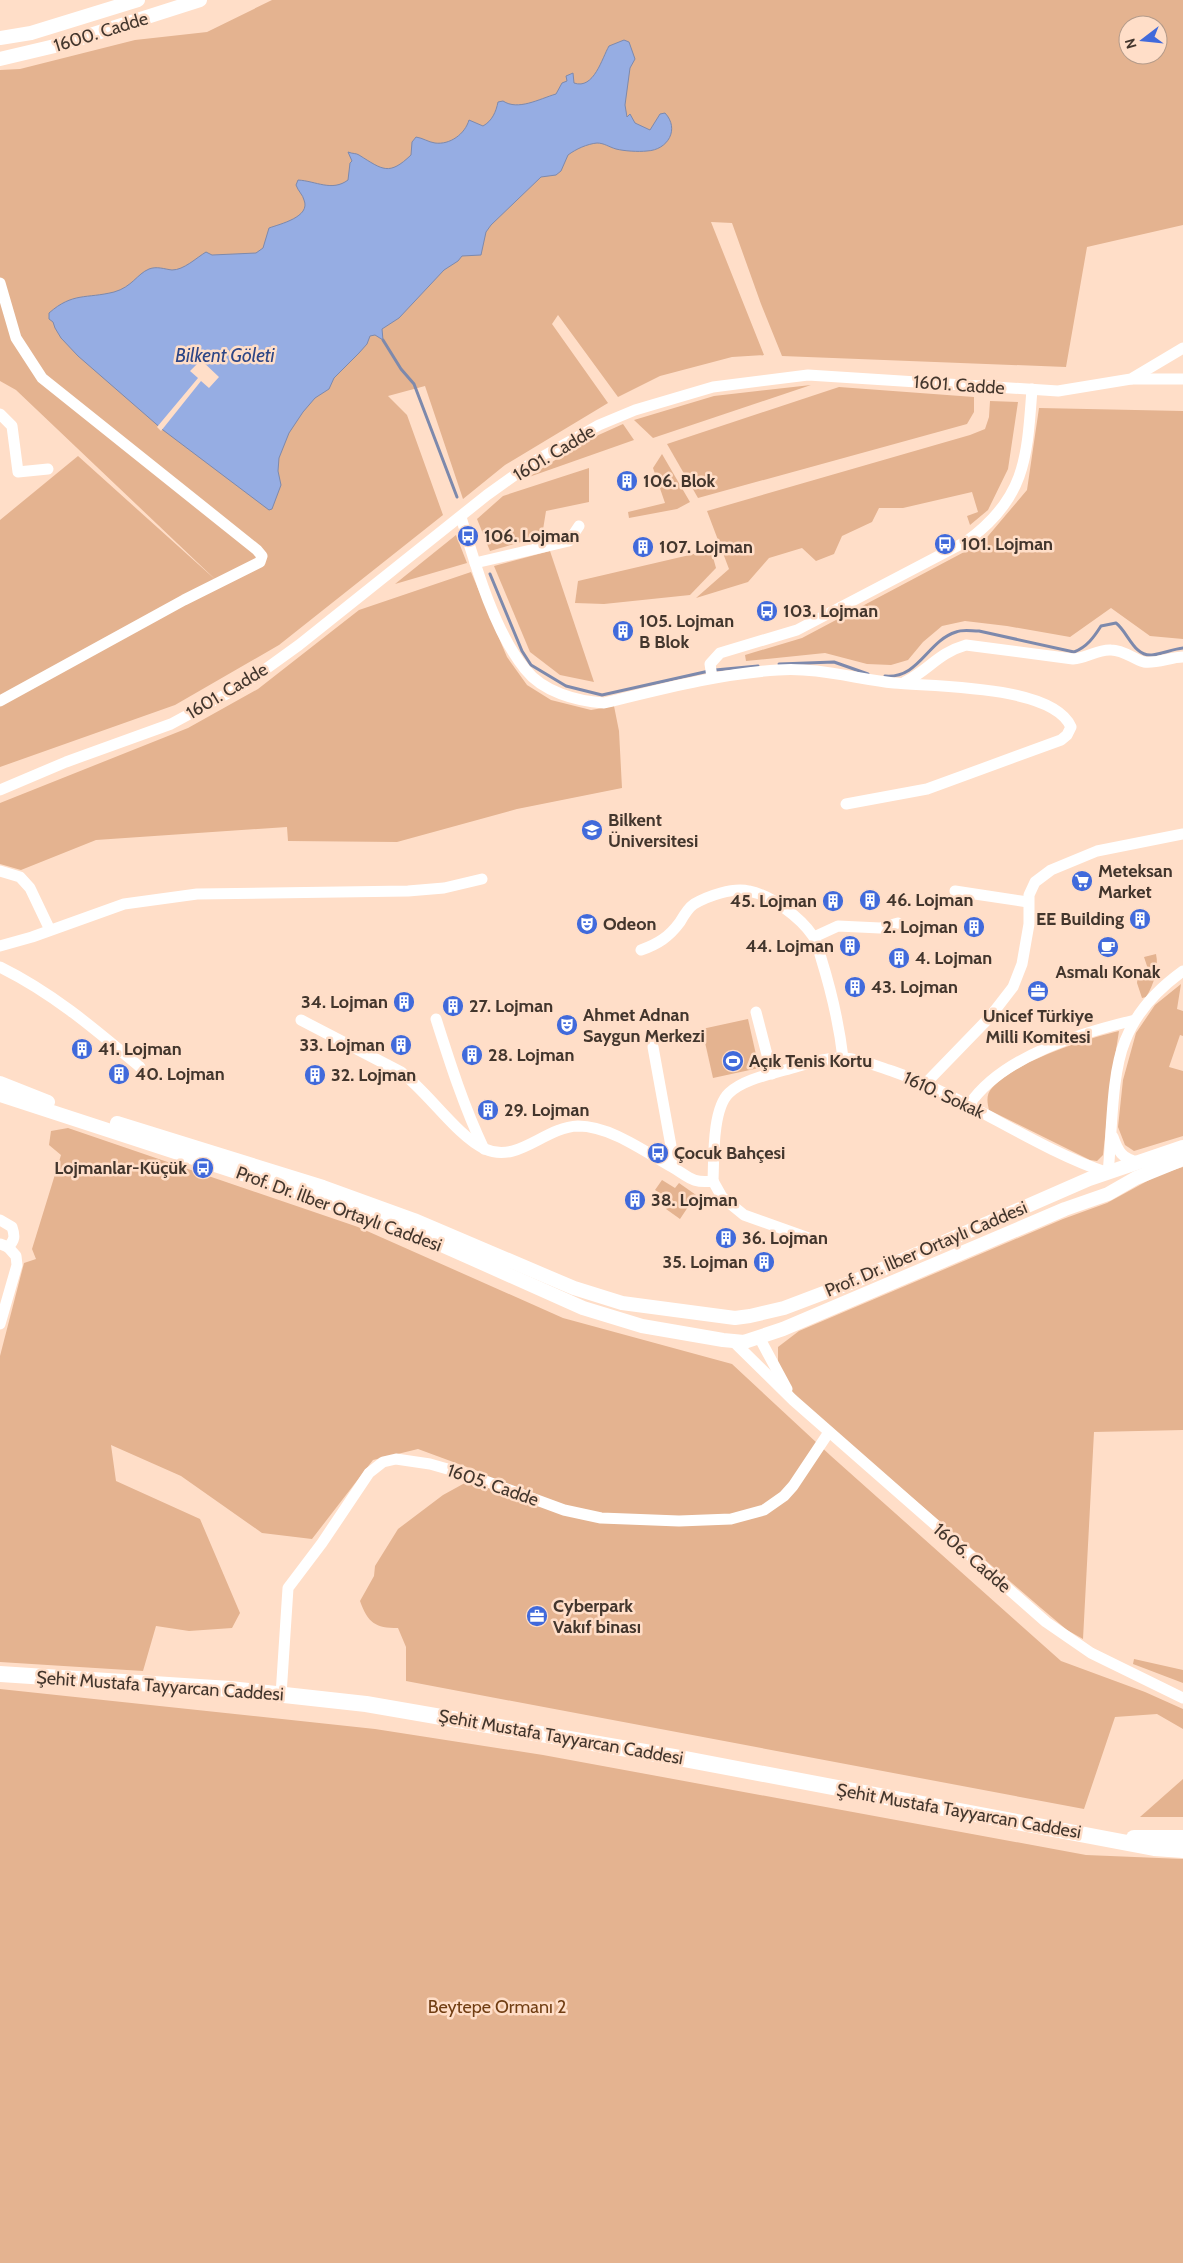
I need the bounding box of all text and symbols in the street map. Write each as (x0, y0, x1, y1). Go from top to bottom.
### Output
street label: 1600. Cadde (51, 7, 151, 57)
north arrow (1118, 15, 1168, 65)
text: N (1120, 36, 1141, 51)
water label: Bilkent Göleti (175, 344, 276, 367)
street label: 1601. Cadde (913, 371, 1005, 399)
street label: 1601. Cadde (509, 420, 599, 486)
building icon: 106. Blok (615, 469, 639, 493)
place label: 106. Blok (643, 470, 716, 492)
bus stop icon: 106. Lojman (456, 524, 480, 548)
place label: 106. Lojman (484, 525, 580, 547)
bus stop icon: 101. Lojman (933, 532, 957, 556)
place label: 101. Lojman (961, 533, 1053, 555)
building icon: 107. Lojman (631, 535, 655, 559)
place label: 107. Lojman (659, 536, 753, 558)
bus stop icon: 103. Lojman (755, 599, 779, 623)
place label: 103. Lojman (783, 600, 878, 622)
place label: 105. Lojman B Blok (639, 610, 734, 653)
building icon: 105. Lojman B Blok (611, 619, 635, 643)
street label: 1601. Cadde (182, 658, 272, 724)
place label: Bilkent Üniversitesi (608, 809, 698, 852)
school or university icon: Bilkent Üniversitesi (580, 818, 604, 842)
place label: Meteksan Market (1098, 860, 1173, 903)
supermarket icon: Meteksan Market (1070, 869, 1094, 893)
building icon: 46. Lojman (858, 888, 882, 912)
building icon: 45. Lojman (821, 889, 845, 913)
place label: 46. Lojman (886, 889, 973, 911)
place label: 45. Lojman (730, 890, 817, 912)
building icon: EE Building (1128, 907, 1152, 931)
place label: EE Building (1036, 908, 1124, 930)
theatre icon: Odeon (575, 912, 599, 936)
place label: Odeon (603, 913, 656, 935)
building icon: 2. Lojman (962, 915, 986, 939)
place label: 2. Lojman (882, 916, 958, 938)
building icon: 44. Lojman (838, 934, 862, 958)
place label: 44. Lojman (746, 935, 834, 957)
cafe icon: Asmalı Konak (1096, 935, 1120, 959)
building icon: 4. Lojman (887, 946, 911, 970)
place label: 4. Lojman (915, 947, 992, 969)
place label: Asmalı Konak (1055, 961, 1161, 983)
building icon: 43. Lojman (843, 975, 867, 999)
place label: 43. Lojman (871, 976, 958, 998)
office icon: Unicef Türkiye Milli Komitesi (1026, 979, 1050, 1003)
building icon: 34. Lojman (392, 990, 416, 1014)
place label: 34. Lojman (301, 991, 388, 1013)
building icon: 27. Lojman (441, 994, 465, 1018)
place label: 27. Lojman (469, 995, 553, 1017)
place label: Ahmet Adnan Saygun Merkezi (583, 1004, 705, 1047)
place label: Unicef Türkiye Milli Komitesi (983, 1005, 1093, 1048)
theatre icon: Ahmet Adnan Saygun Merkezi (555, 1013, 579, 1037)
building icon: 33. Lojman (389, 1033, 413, 1057)
place label: 33. Lojman (300, 1034, 385, 1056)
building icon: 41. Lojman (70, 1037, 94, 1061)
place label: 41. Lojman (98, 1038, 182, 1060)
building icon: 28. Lojman (460, 1043, 484, 1067)
place label: 28. Lojman (488, 1044, 574, 1066)
sports icon: Açık Tenis Kortu (721, 1049, 745, 1073)
place label: Açık Tenis Kortu (749, 1050, 872, 1072)
building icon: 40. Lojman (107, 1062, 131, 1086)
place label: 40. Lojman (135, 1063, 225, 1085)
building icon: 32. Lojman (303, 1063, 327, 1087)
place label: 32. Lojman (331, 1064, 416, 1086)
street label: 1610. Sokak (900, 1067, 989, 1124)
building icon: 29. Lojman (476, 1098, 500, 1122)
place label: 29. Lojman (504, 1099, 589, 1121)
bus stop icon: Çocuk Bahçesi (646, 1141, 670, 1165)
place label: Çocuk Bahçesi (674, 1142, 785, 1164)
bus stop icon: Lojmanlar-Küçük (191, 1156, 215, 1180)
place label: Lojmanlar-Küçük (54, 1157, 187, 1179)
street label: Prof. Dr. İlber Ortaylı Caddesi (233, 1161, 445, 1257)
building icon: 38. Lojman (623, 1188, 647, 1212)
place label: 38. Lojman (651, 1189, 738, 1211)
street label: Prof. Dr. İlber Ortaylı Caddesi (822, 1196, 1030, 1302)
building icon: 36. Lojman (714, 1226, 738, 1250)
place label: 36. Lojman (742, 1227, 828, 1249)
building icon: 35. Lojman (752, 1250, 776, 1274)
place label: 35. Lojman (663, 1251, 748, 1273)
street label: 1605. Cadde (444, 1459, 542, 1511)
street label: 1606. Cadde (929, 1518, 1015, 1598)
place label: Cyberpark Vakıf binası (553, 1595, 641, 1638)
office icon: Cyberpark Vakıf binası (525, 1604, 549, 1628)
street label: Şehit Mustafa Tayyarcan Caddesi (36, 1666, 284, 1706)
street label: Şehit Mustafa Tayyarcan Caddesi (437, 1705, 685, 1769)
street label: Şehit Mustafa Tayyarcan Caddesi (835, 1779, 1083, 1843)
park label: Beytepe Ormanı 2 (428, 1996, 566, 2018)

